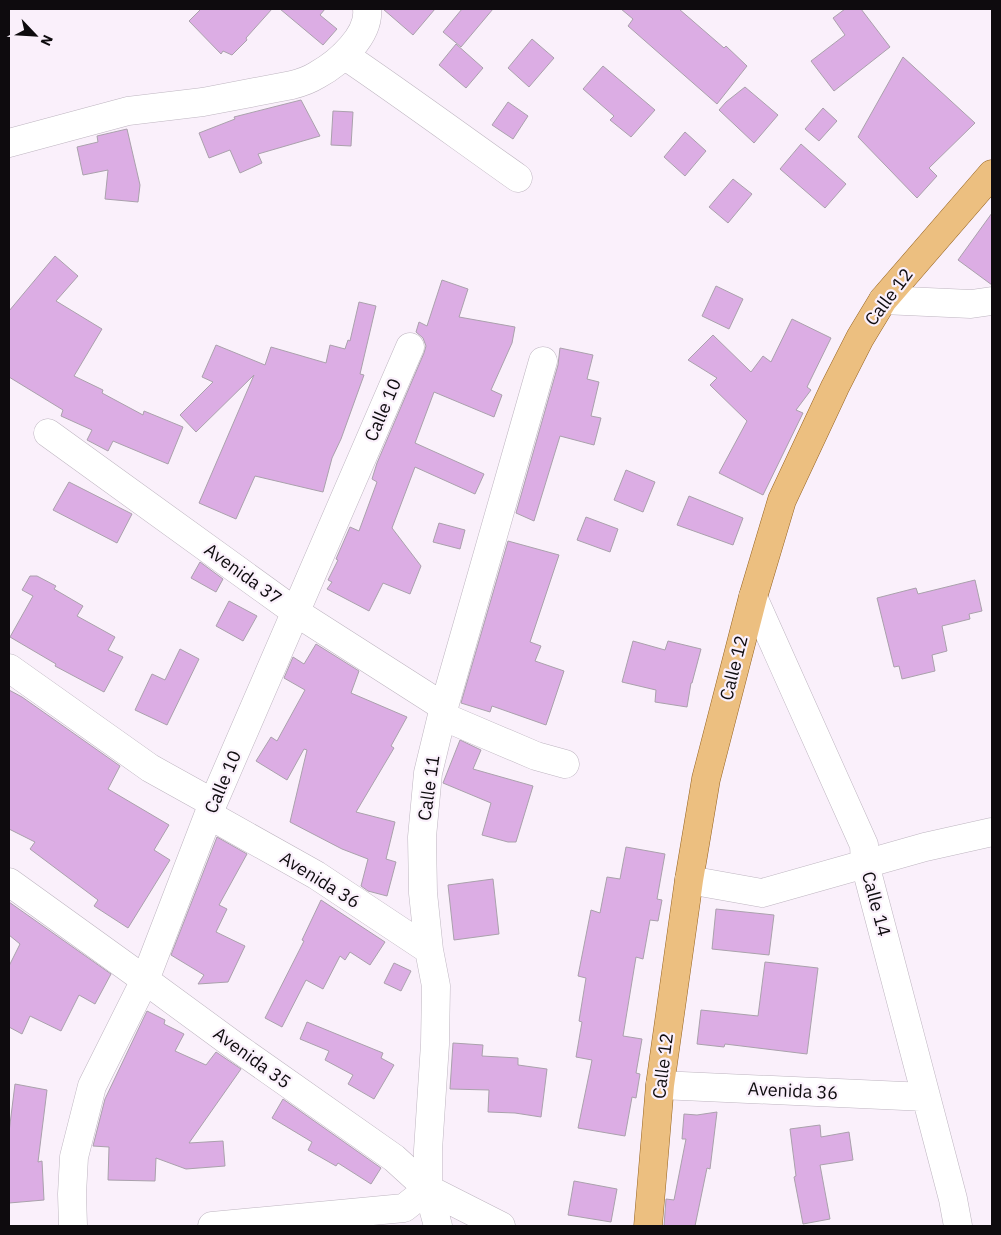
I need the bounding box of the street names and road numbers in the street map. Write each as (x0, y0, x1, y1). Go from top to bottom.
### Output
street label: Calle 12 (859, 263, 918, 330)
street label: Calle 10 (359, 375, 406, 445)
street label: Avenida 37 (200, 538, 287, 609)
street label: Calle 12 (714, 633, 753, 703)
street label: Calle 10 (199, 747, 246, 817)
street label: Calle 11 (413, 754, 445, 822)
street label: Avenida 36 (276, 846, 365, 913)
street label: Calle 14 (857, 869, 896, 939)
street label: Avenida 35 (209, 1022, 296, 1093)
street label: Calle 12 (647, 1032, 678, 1100)
street label: Avenida 36 (747, 1077, 839, 1104)

